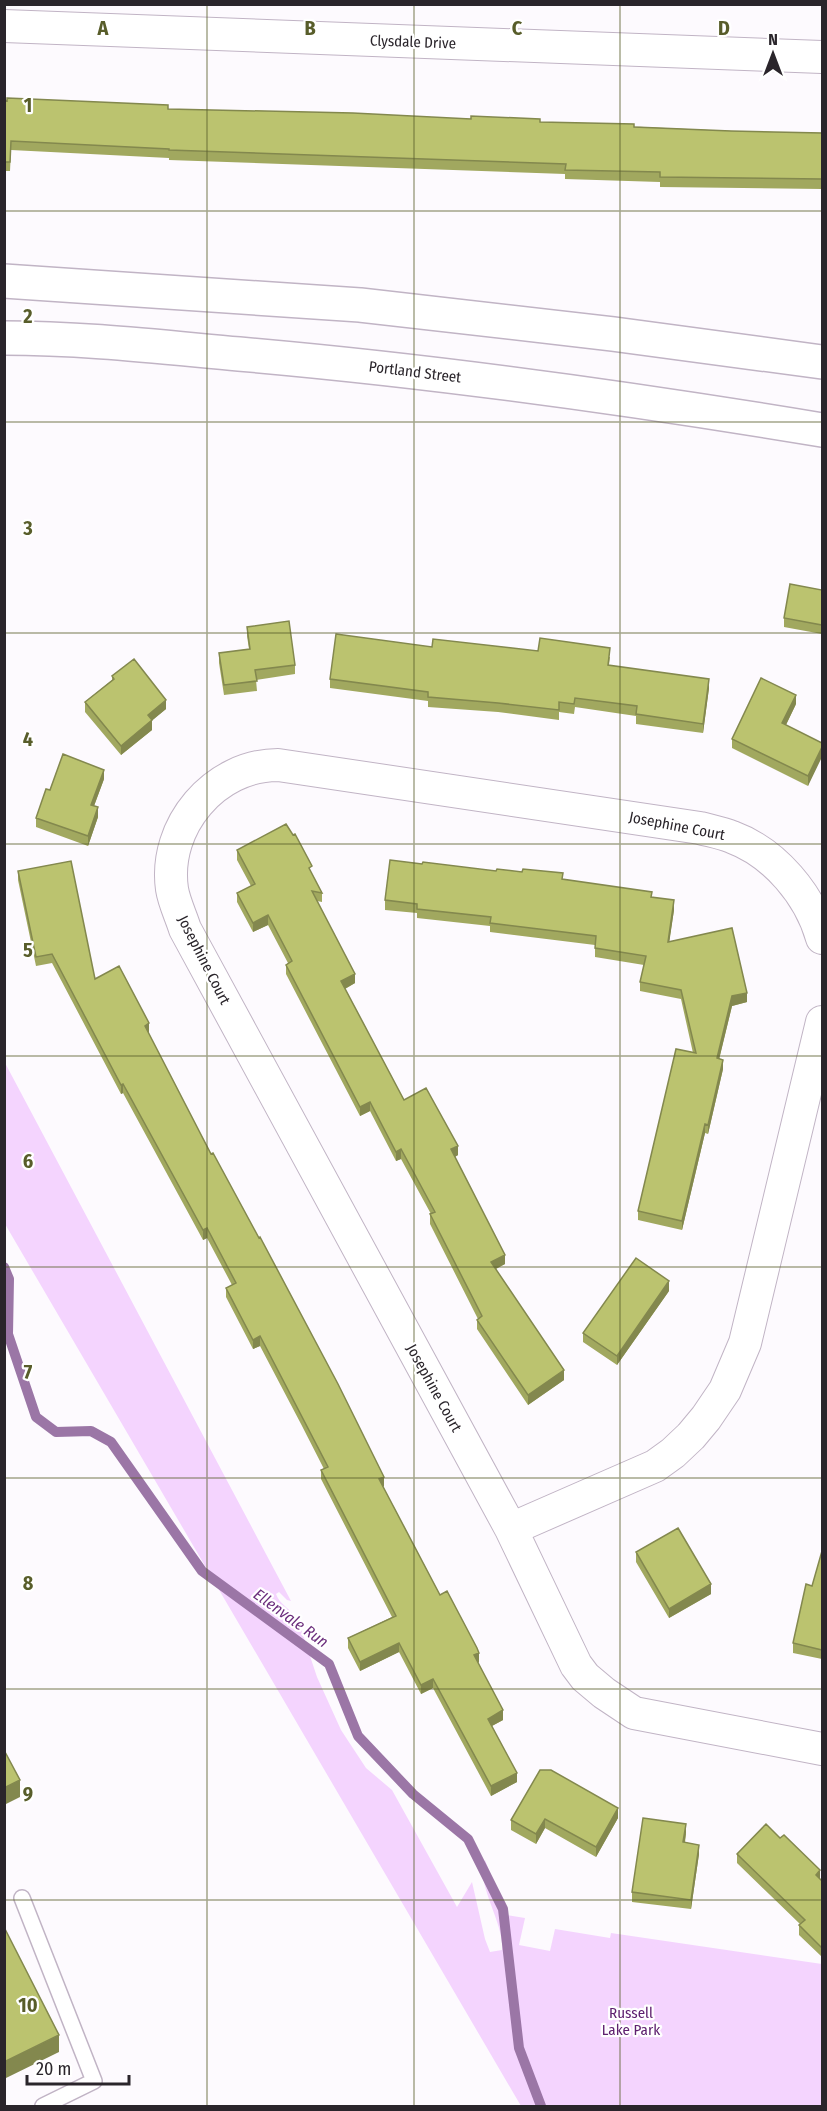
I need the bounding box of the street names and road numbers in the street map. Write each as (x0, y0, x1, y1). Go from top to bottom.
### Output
street label: Clysdale Drive (370, 32, 456, 52)
street label: Portland Street (368, 357, 462, 387)
street label: Josephine Court (627, 808, 727, 844)
street label: Josephine Court (174, 912, 234, 1008)
street label: Josephine Court (402, 1341, 466, 1435)

